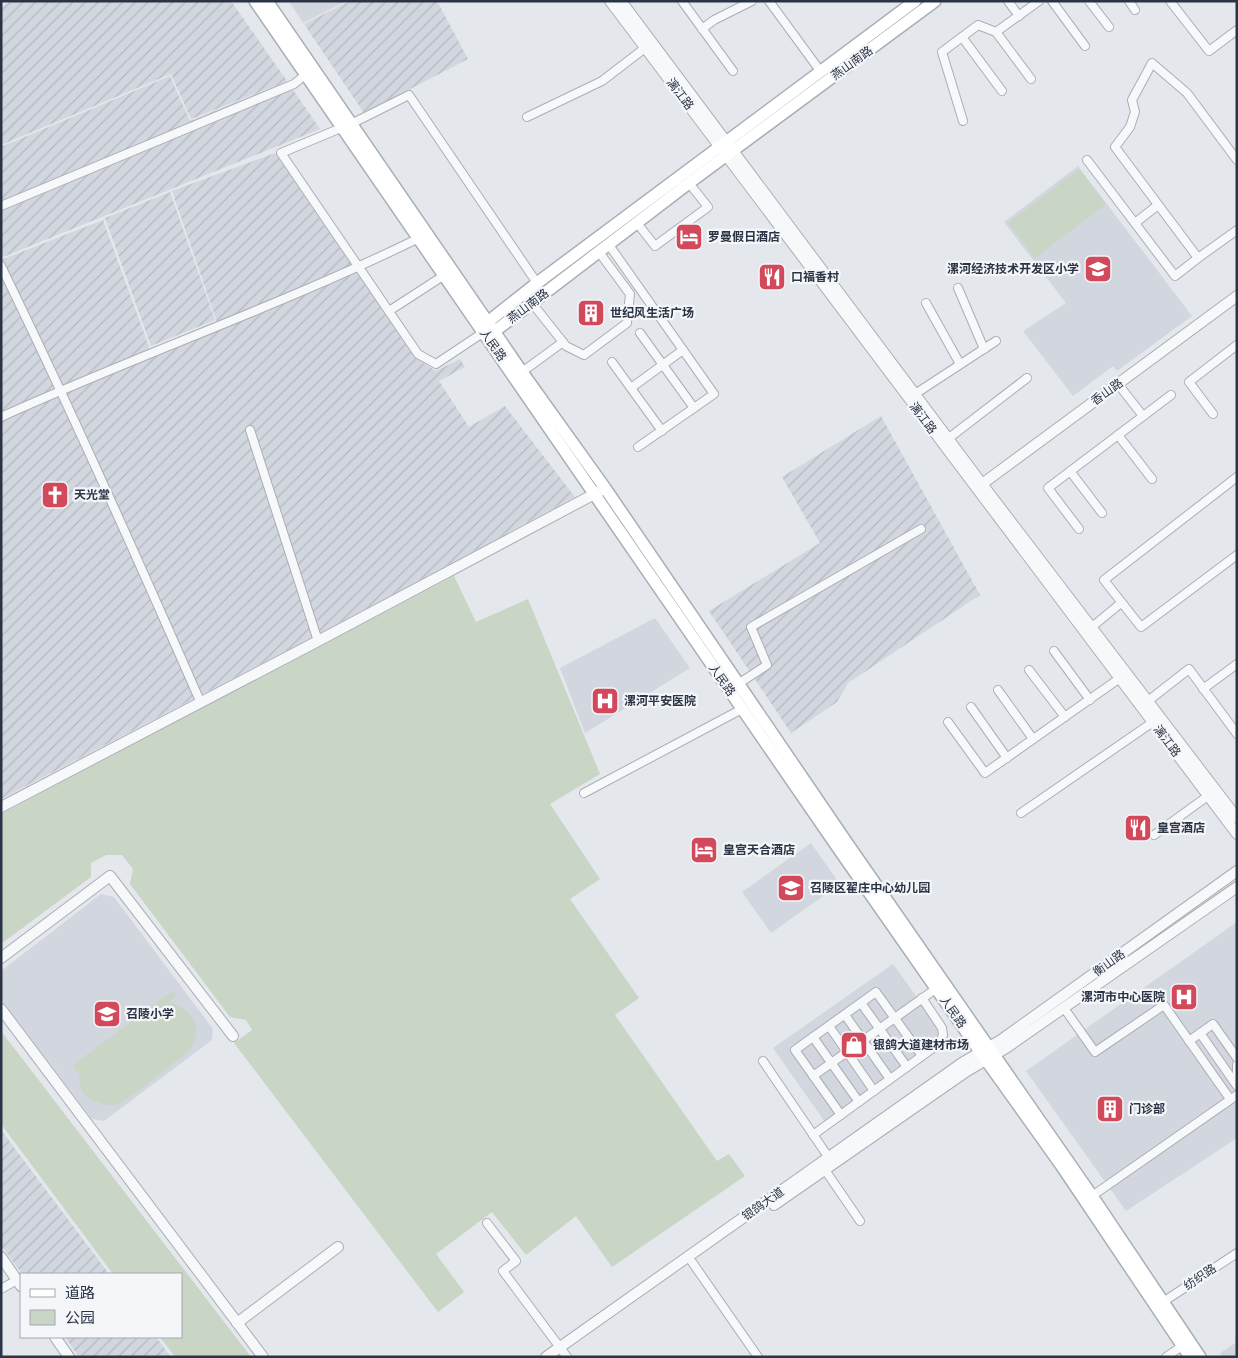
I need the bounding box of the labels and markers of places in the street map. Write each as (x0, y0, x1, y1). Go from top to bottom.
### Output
hotel icon: 罗曼假日酒店 (674, 222, 704, 252)
place label: 罗曼假日酒店 (708, 230, 780, 244)
school or university icon: 漯河经济技术开发区小学 (1083, 254, 1113, 284)
restaurant icon: 口福香村 (757, 262, 787, 292)
place label: 漯河经济技术开发区小学 (947, 262, 1079, 276)
place label: 口福香村 (791, 270, 839, 284)
building icon: 世纪风生活广场 (576, 298, 606, 328)
place label: 世纪风生活广场 (610, 306, 694, 320)
church icon: 天光堂 (40, 480, 70, 510)
place label: 天光堂 (74, 488, 110, 502)
hospital icon: 漯河平安医院 (590, 686, 620, 716)
place label: 漯河平安医院 (624, 694, 696, 708)
restaurant icon: 皇宫酒店 (1123, 813, 1153, 843)
place label: 皇宫酒店 (1157, 821, 1205, 835)
hotel icon: 皇宫天合酒店 (689, 835, 719, 865)
place label: 皇宫天合酒店 (723, 843, 795, 857)
school or university icon: 召陵区翟庄中心幼儿园 (776, 873, 806, 903)
place label: 召陵区翟庄中心幼儿园 (810, 881, 930, 895)
hospital icon: 漯河市中心医院 (1169, 982, 1199, 1012)
place label: 漯河市中心医院 (1081, 990, 1165, 1004)
school or university icon: 召陵小学 (92, 999, 122, 1029)
place label: 召陵小学 (126, 1007, 174, 1021)
shop icon: 银鸽大道建材市场 (839, 1030, 869, 1060)
place label: 银鸽大道建材市场 (873, 1038, 969, 1052)
building icon: 门诊部 (1095, 1094, 1125, 1124)
place label: 门诊部 (1129, 1102, 1165, 1116)

